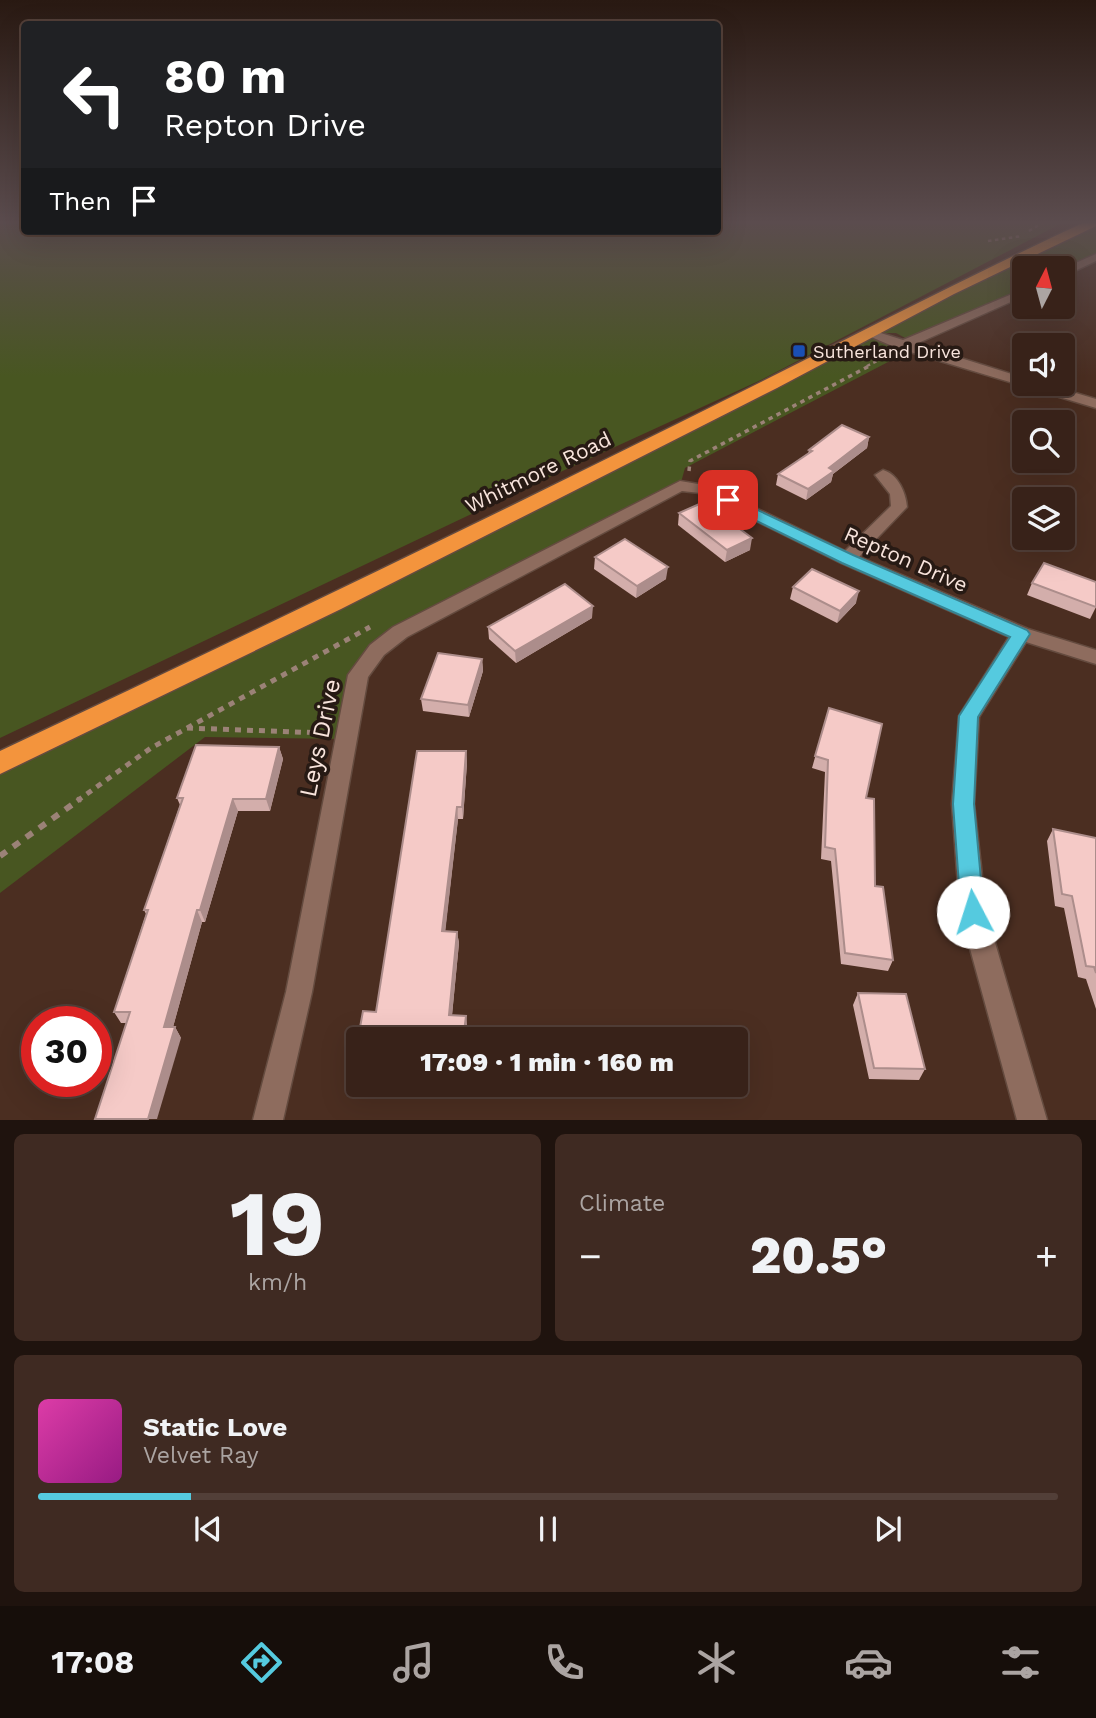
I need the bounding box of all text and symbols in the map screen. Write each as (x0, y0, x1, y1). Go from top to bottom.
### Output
text: 80 m (164, 47, 286, 105)
icon: left (49, 49, 140, 140)
text: Repton Drive (164, 106, 366, 144)
icon: arrive (125, 182, 163, 220)
text: Then (49, 186, 111, 216)
north arrow (1012, 256, 1074, 318)
map controls (1012, 256, 1075, 550)
button: sound (1012, 333, 1075, 396)
place label: Sutherland Drive (813, 341, 961, 362)
marker: Sutherland Drive (791, 343, 807, 359)
button: search (1012, 410, 1075, 473)
street label: Whitmore Road (461, 426, 615, 518)
pin (698, 470, 758, 530)
icon: arrive (709, 481, 747, 519)
button: layers (1012, 487, 1075, 550)
street label: Repton Drive (840, 521, 972, 597)
street label: Leys Drive (294, 676, 346, 800)
position arrow (936, 875, 1010, 949)
speed limit sign: 30 (21, 1006, 112, 1097)
text: 17:09 · 1 min · 160 m (420, 1047, 674, 1077)
text: 19 (230, 1170, 325, 1277)
text: Climate (579, 1190, 665, 1217)
text: 20.5° (750, 1225, 887, 1286)
text: − (579, 1234, 602, 1278)
text: + (1035, 1234, 1058, 1278)
text: km/h (248, 1269, 307, 1296)
text: Static Love (143, 1412, 287, 1442)
text: Velvet Ray (143, 1442, 259, 1469)
icon: previous (189, 1510, 227, 1548)
icon: pause (529, 1510, 567, 1548)
icon: next (869, 1510, 907, 1548)
icon: directions (237, 1638, 286, 1687)
icon: music (389, 1638, 438, 1687)
icon: phone (540, 1638, 589, 1687)
icon: climate (692, 1638, 741, 1687)
icon: car (844, 1638, 893, 1687)
icon: filters (996, 1638, 1045, 1687)
text: 17:08 (51, 1643, 134, 1681)

